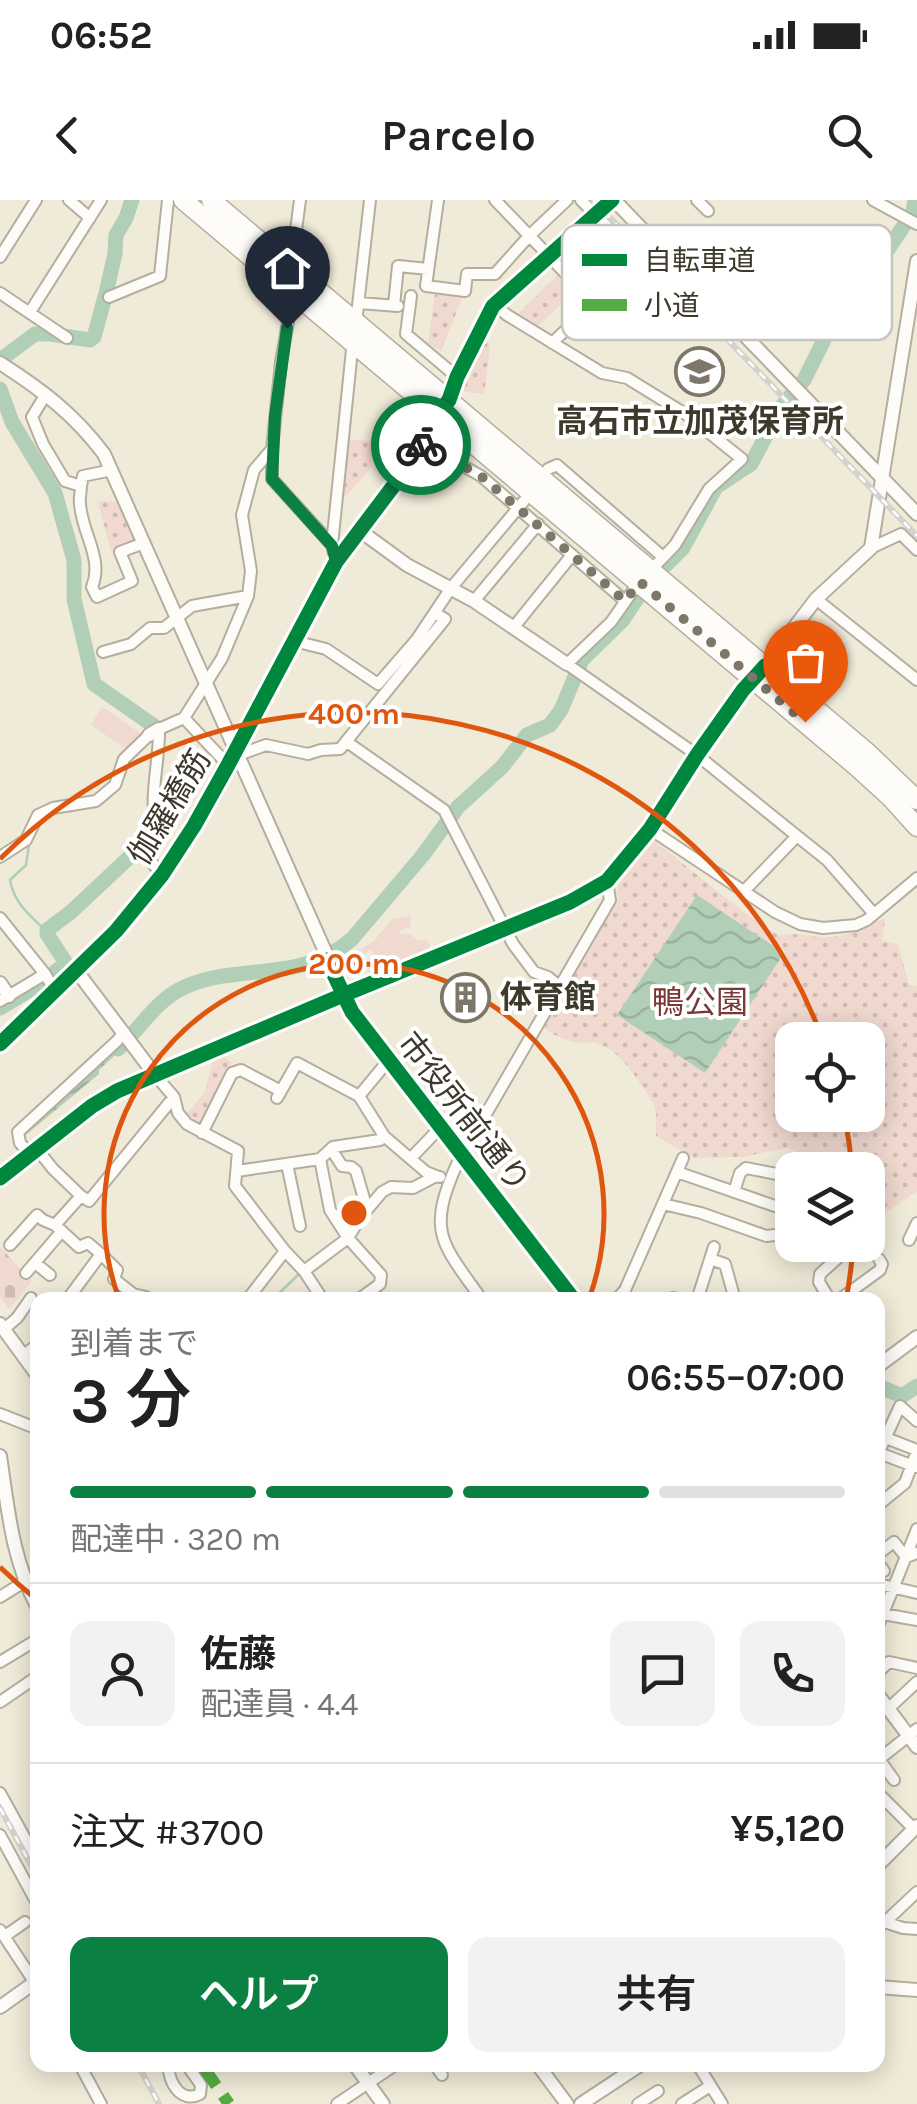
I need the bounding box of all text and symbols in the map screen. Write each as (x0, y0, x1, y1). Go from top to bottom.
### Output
text: 06:52 (50, 13, 152, 58)
icon: back (40, 108, 95, 163)
icon: search (822, 108, 877, 163)
text: Parcelo (381, 109, 536, 161)
legend (562, 225, 892, 340)
pin (245, 226, 330, 329)
icon: home (260, 241, 315, 296)
text: 自転車道 (644, 244, 756, 277)
text: 小道 (644, 289, 700, 322)
school or university icon: 高石市立加茂保育所 (674, 345, 726, 397)
courier (371, 395, 471, 495)
place label: 高石市立加茂保育所 (556, 403, 844, 440)
icon: bike (394, 418, 449, 473)
pin (763, 620, 848, 723)
icon: bag (778, 635, 833, 690)
text: 400 m (308, 696, 400, 732)
street label: 伽羅橋筋 (121, 743, 218, 872)
text: 200 m (308, 946, 400, 982)
building icon: 体育館 (439, 971, 491, 1023)
place label: 体育館 (500, 979, 596, 1016)
park label: 鴨公園 (652, 984, 748, 1021)
map controls (775, 1022, 885, 1262)
button: locate (775, 1022, 885, 1132)
street label: 市役所前通り (390, 1025, 537, 1199)
button: layers (775, 1152, 885, 1262)
centre of rings (336, 1195, 372, 1231)
text: 到着まで (70, 1325, 198, 1362)
text: 06:55–07:00 (626, 1355, 845, 1400)
text: 3 分 (70, 1362, 191, 1438)
text: 配達中 · 320 m (70, 1521, 281, 1558)
button: person (70, 1621, 175, 1726)
button: chat (610, 1621, 715, 1726)
button: phone (740, 1621, 845, 1726)
text: 佐藤 (200, 1632, 276, 1677)
text: 配達員 · 4.4 (200, 1686, 358, 1723)
text: ¥5,120 (730, 1806, 845, 1851)
text: 注文 #3700 (70, 1810, 264, 1855)
button: ヘルプ (70, 1937, 448, 2052)
button: 共有 (468, 1937, 845, 2052)

